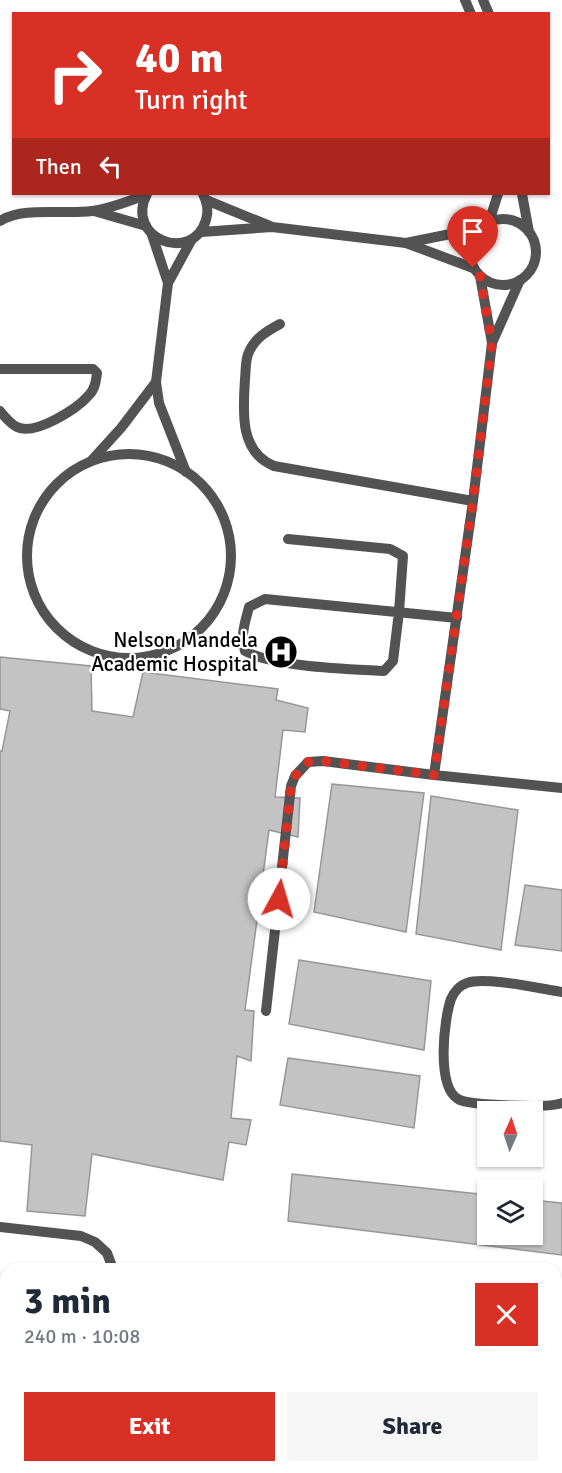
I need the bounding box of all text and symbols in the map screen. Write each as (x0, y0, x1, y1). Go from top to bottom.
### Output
text: 40 m (135, 33, 224, 84)
icon: right (36, 36, 114, 114)
text: Turn right (135, 84, 248, 117)
icon: left (94, 150, 127, 183)
text: Then (36, 153, 82, 180)
pin (447, 206, 498, 268)
icon: arrive (456, 215, 489, 248)
place label: Nelson Mandela Academic Hospital (91, 627, 258, 677)
hospital icon: Nelson Mandela Academic Hospital (263, 634, 299, 670)
position arrow (247, 867, 311, 931)
north arrow (477, 1101, 543, 1167)
map controls (477, 1101, 543, 1245)
button: layers (477, 1179, 543, 1245)
text: 3 min (24, 1279, 111, 1324)
button: close (475, 1283, 538, 1346)
text: 240 m · 10:08 (24, 1324, 140, 1349)
button: Exit (24, 1392, 275, 1461)
button: Share (287, 1392, 538, 1461)

